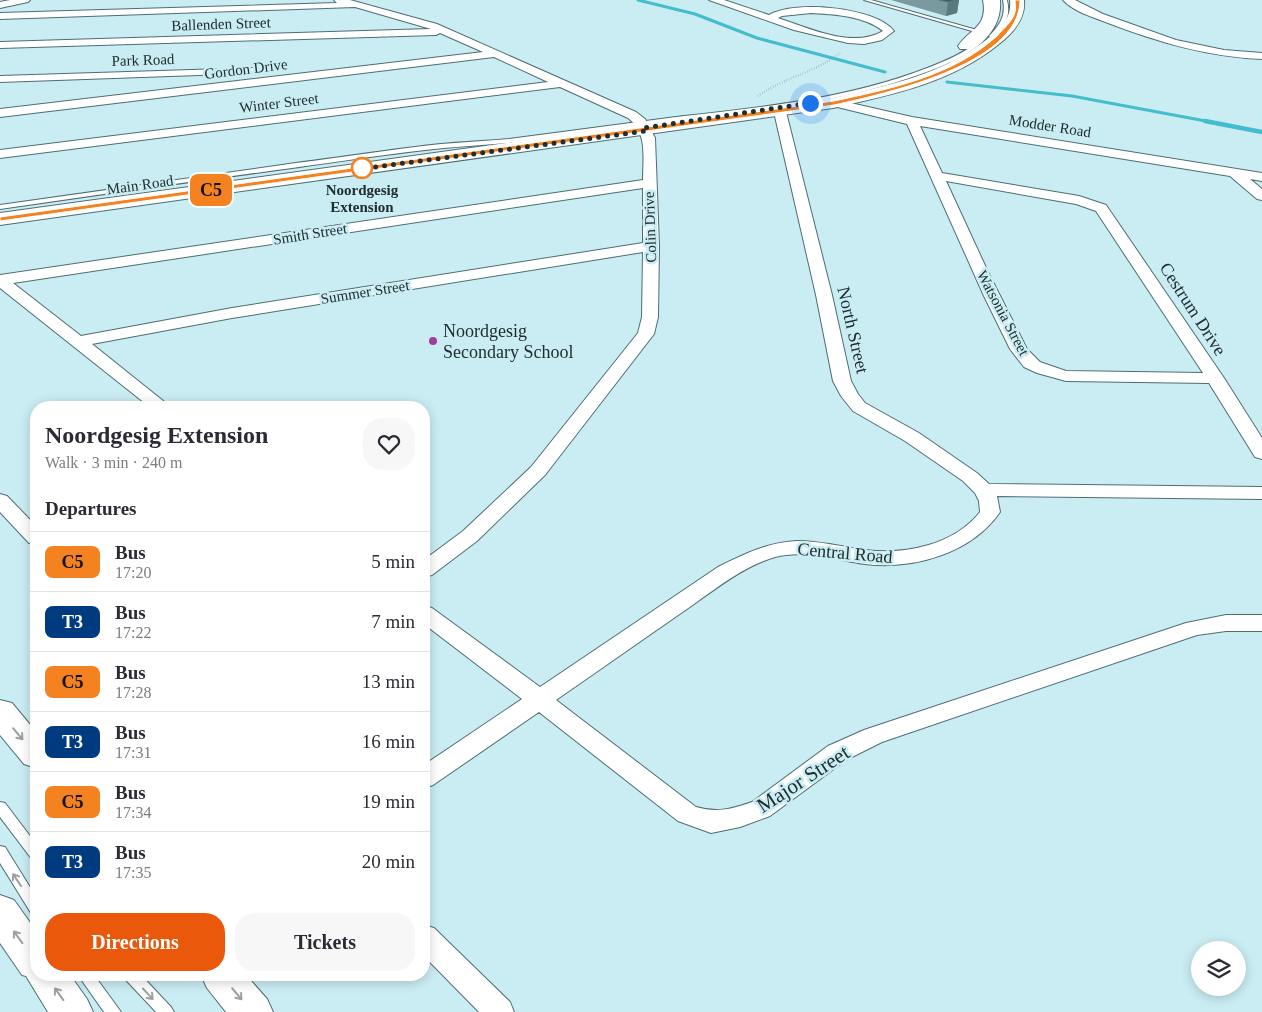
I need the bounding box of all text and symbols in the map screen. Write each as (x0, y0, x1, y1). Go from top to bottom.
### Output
street label: Ballenden Street (171, 14, 272, 34)
street label: Park Road (111, 51, 175, 69)
street label: Gordon Drive (203, 56, 289, 82)
street label: Winter Street (238, 90, 320, 116)
your location (798, 91, 823, 116)
street label: Modder Road (1008, 112, 1093, 140)
marker: Noordgesig Extension (351, 157, 373, 179)
street label: Main Road (106, 172, 175, 198)
line badge: C5 (188, 174, 234, 206)
text: C5 (200, 180, 222, 200)
place label: Noordgesig Extension (326, 182, 399, 215)
street label: Colin Drive (641, 191, 659, 263)
street label: Smith Street (272, 220, 349, 248)
street label: Cestrum Drive (1156, 259, 1230, 359)
street label: Watsonia Street (974, 268, 1033, 359)
street label: Summer Street (320, 277, 411, 307)
street label: North Street (833, 285, 873, 375)
place label: Noordgesig Secondary School (443, 321, 573, 362)
marker: Noordgesig Secondary School (427, 335, 439, 347)
button: heart (363, 418, 415, 470)
text: Noordgesig Extension (45, 422, 268, 448)
text: Walk · 3 min · 240 m (45, 454, 182, 471)
text: Departures (45, 498, 136, 519)
street label: Central Road (797, 539, 893, 567)
text: Bus (115, 542, 146, 563)
text: 5 min (371, 551, 415, 572)
text: C5 (62, 552, 84, 572)
text: 17:20 (115, 564, 151, 581)
text: Bus (115, 602, 146, 623)
text: 7 min (371, 611, 415, 632)
text: T3 (62, 612, 83, 632)
text: 17:22 (115, 624, 151, 641)
text: Bus (115, 662, 146, 683)
text: 13 min (362, 671, 415, 692)
text: C5 (62, 672, 84, 692)
text: 17:28 (115, 684, 151, 701)
text: Bus (115, 722, 146, 743)
one-way arrow (12, 727, 23, 740)
text: 16 min (362, 731, 415, 752)
text: T3 (62, 732, 83, 752)
street label: Major Street (752, 740, 854, 818)
text: 17:31 (115, 744, 151, 761)
text: Bus (115, 782, 146, 803)
text: 19 min (362, 791, 415, 812)
text: C5 (62, 792, 84, 812)
text: 17:34 (115, 804, 151, 821)
text: Bus (115, 842, 146, 863)
text: 20 min (362, 851, 415, 872)
text: T3 (62, 852, 83, 872)
text: 17:35 (115, 864, 151, 881)
one-way arrow (12, 874, 22, 888)
button: Directions (45, 913, 225, 971)
button: Tickets (235, 913, 415, 971)
one-way arrow (13, 930, 23, 944)
map controls (1191, 941, 1246, 996)
button: layers (1191, 941, 1246, 996)
one-way arrow (54, 987, 64, 1001)
one-way arrow (142, 987, 154, 1000)
one-way arrow (231, 987, 243, 1000)

